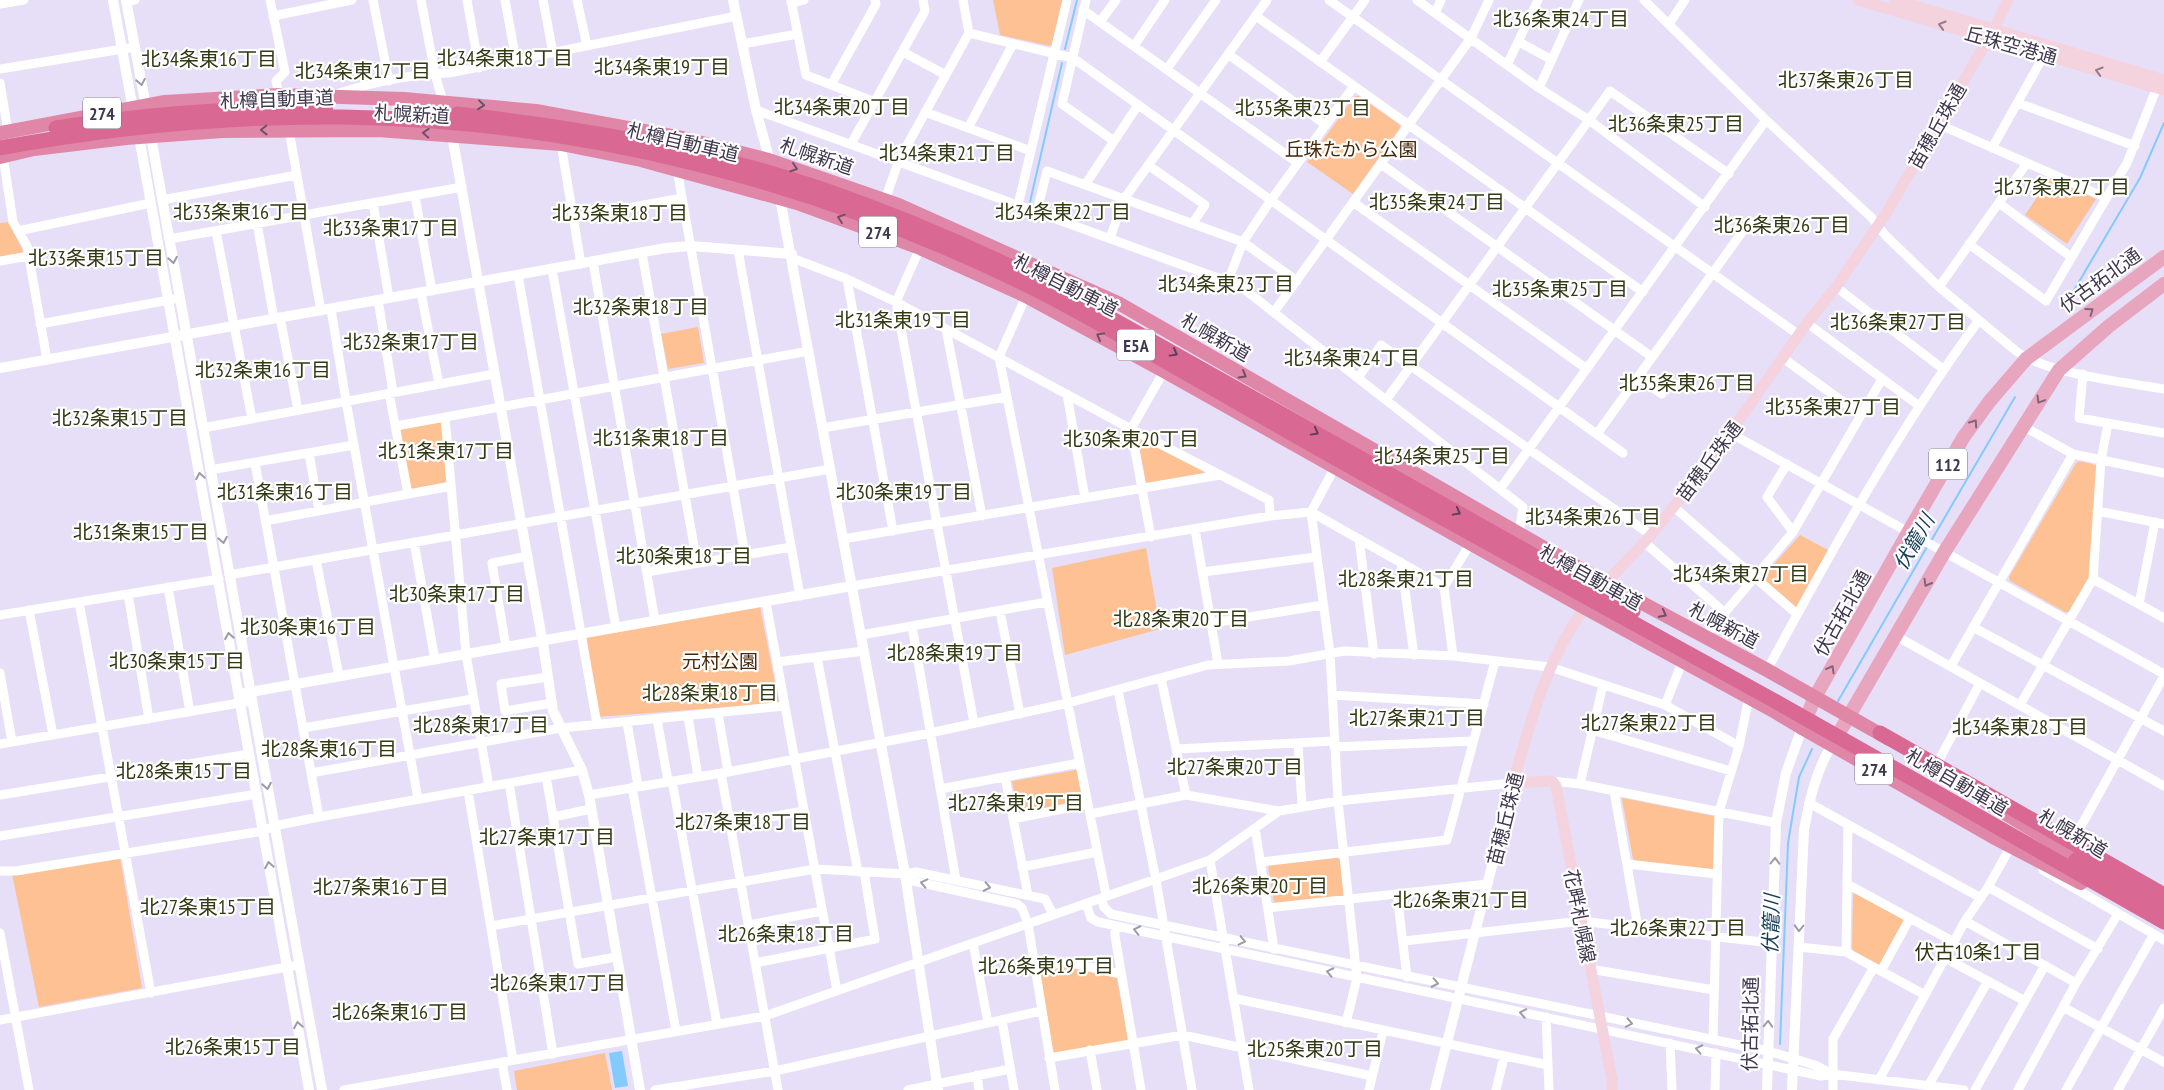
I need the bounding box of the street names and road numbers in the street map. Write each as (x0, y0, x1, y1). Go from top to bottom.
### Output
street label: 丘珠空港通 (1962, 20, 2060, 70)
street label: 苗穂丘珠通 (1903, 79, 1971, 173)
street label: 札樽自動車道 (220, 85, 334, 113)
road number: 274 (83, 98, 121, 128)
street label: 札幌新道 (373, 100, 451, 128)
street label: 札樽自動車道 (625, 117, 741, 167)
street label: 札幌新道 (777, 132, 857, 180)
road number: 274 (859, 216, 897, 248)
street label: 伏古拓北通 (2055, 242, 2145, 318)
street label: 札樽自動車道 (1010, 248, 1122, 322)
street label: 札幌新道 (1177, 308, 1255, 366)
road number: E5A (1117, 330, 1155, 360)
street label: 苗穂丘珠通 (1671, 416, 1747, 506)
road number: 112 (1929, 448, 1967, 479)
street label: 札樽自動車道 (1535, 539, 1647, 615)
street label: 伏古拓北通 (1808, 566, 1876, 660)
street label: 札幌新道 (1685, 597, 1763, 653)
street label: 札樽自動車道 (1902, 743, 2012, 821)
road number: 274 (1855, 754, 1893, 784)
street label: 苗穂丘珠通 (1482, 770, 1528, 868)
street label: 札幌新道 (2034, 803, 2112, 863)
street label: 花畔札幌線 (1559, 867, 1601, 965)
street label: 伏古拓北通 (1737, 976, 1763, 1072)

